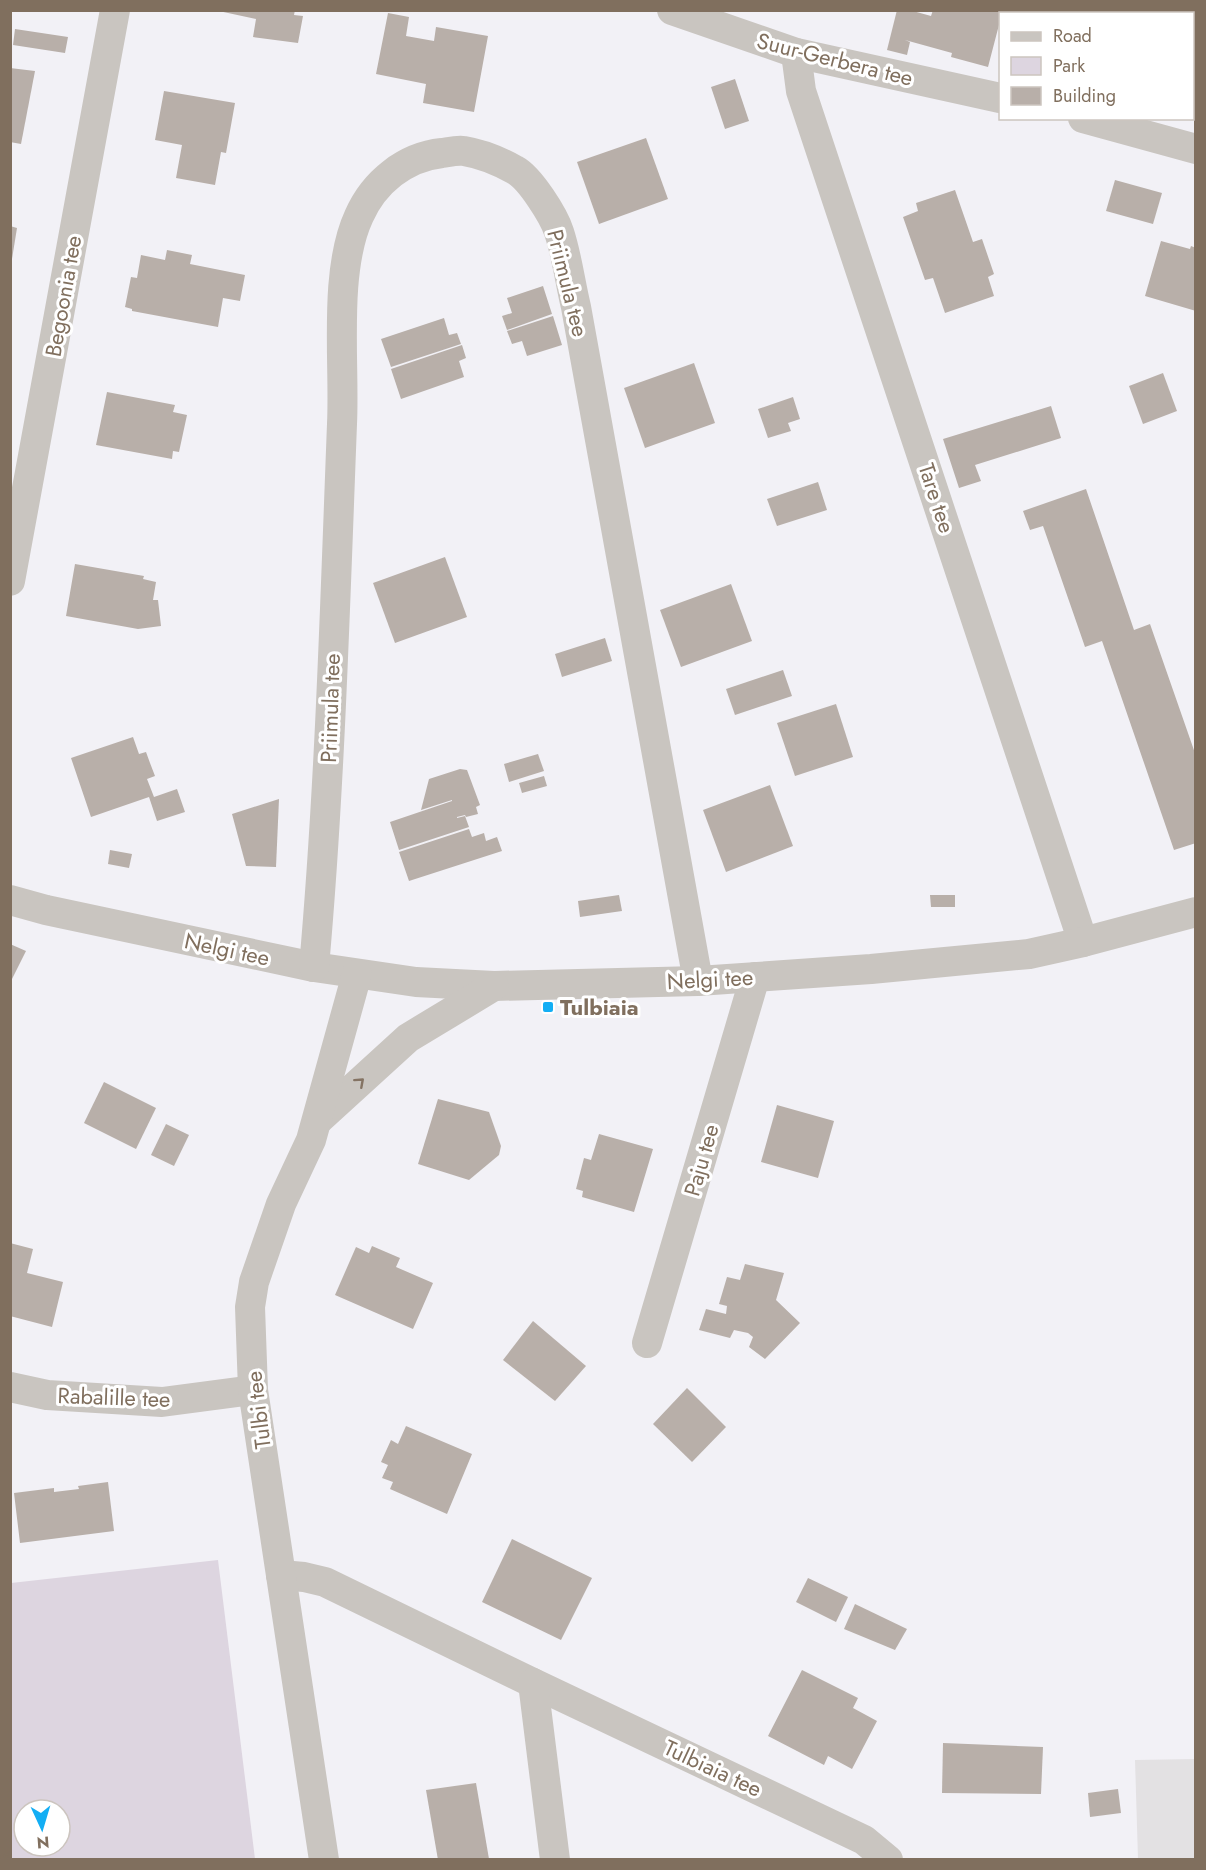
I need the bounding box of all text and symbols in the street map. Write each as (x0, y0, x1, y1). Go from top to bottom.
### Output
legend (999, 12, 1194, 120)
text: Road (1053, 23, 1092, 49)
street label: Suur-Gerbera tee (754, 24, 916, 94)
text: Park (1053, 53, 1085, 79)
text: Building (1053, 83, 1116, 109)
street label: Priimula tee (539, 226, 597, 340)
street label: Begoonia tee (37, 233, 89, 359)
street label: Tare tee (911, 459, 963, 537)
street label: Priimula tee (312, 653, 348, 763)
street label: Nelgi tee (181, 924, 273, 974)
street label: Nelgi tee (666, 961, 754, 997)
place label: Tulbiaia (560, 991, 639, 1023)
marker: Tulbiaia (541, 1000, 555, 1014)
one-way arrow (353, 1078, 364, 1089)
street label: Paju tee (675, 1120, 727, 1200)
street label: Tulbi tee (237, 1369, 279, 1451)
street label: Rabalille tee (57, 1379, 171, 1415)
street label: Tulbiaia tee (659, 1731, 767, 1805)
north arrow (12, 1798, 72, 1858)
text: N (36, 1831, 50, 1854)

